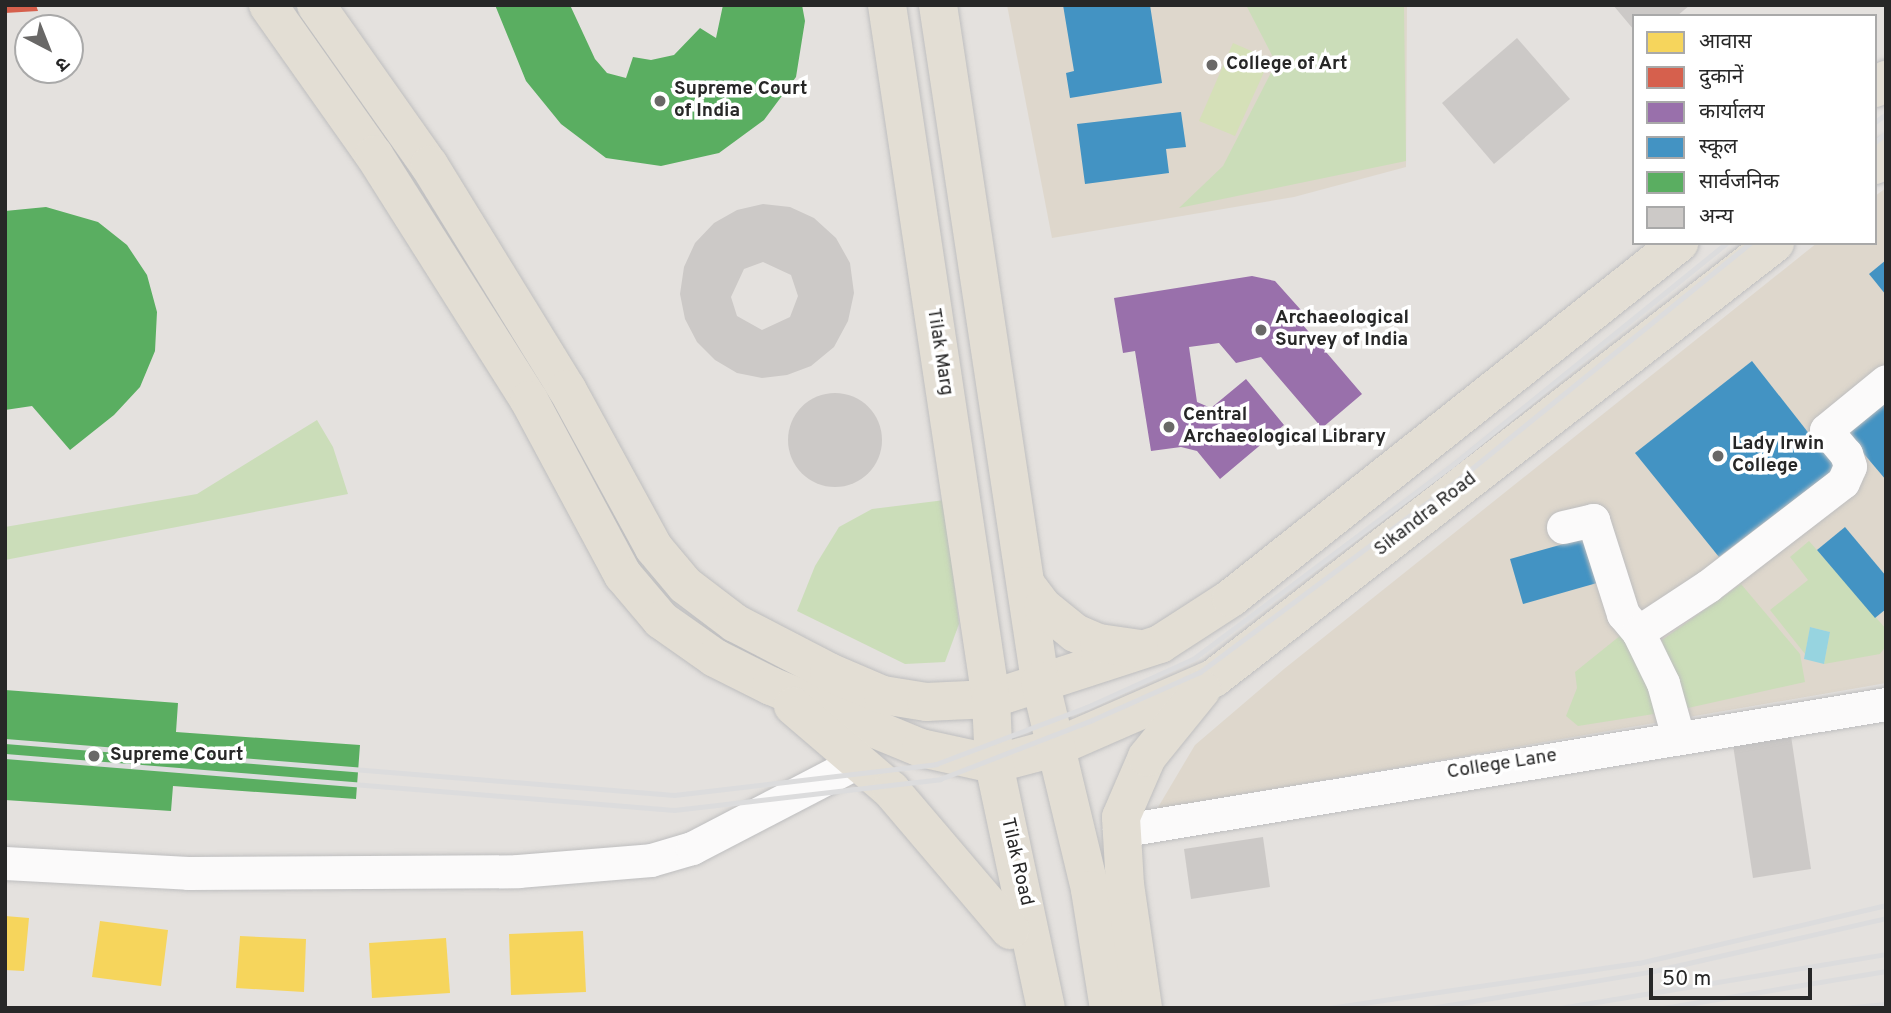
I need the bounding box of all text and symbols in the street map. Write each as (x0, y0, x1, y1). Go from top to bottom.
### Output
north arrow (14, 14, 84, 84)
legend (1632, 14, 1877, 245)
text: आवास (1699, 29, 1752, 56)
text: उ (50, 50, 74, 76)
place label: College of Art (1226, 54, 1348, 76)
marker: College of Art (1204, 57, 1220, 73)
text: दुकानें (1699, 64, 1743, 91)
place label: Supreme Court of India (674, 79, 807, 123)
marker: Supreme Court of India (652, 93, 668, 109)
text: कार्यालय (1699, 99, 1765, 126)
text: स्कूल (1699, 134, 1738, 161)
text: सार्वजनिक (1699, 169, 1779, 196)
text: अन्य (1699, 204, 1733, 231)
street label: Tilak Marg (921, 307, 957, 397)
place label: Archaeological Survey of India (1275, 308, 1409, 352)
marker: Archaeological Survey of India (1253, 322, 1269, 338)
place label: Central Archaeological Library (1183, 405, 1386, 449)
marker: Central Archaeological Library (1161, 419, 1177, 435)
place label: Lady Irwin College (1732, 434, 1824, 478)
marker: Lady Irwin College (1710, 448, 1726, 464)
street label: Sikandra Road (1370, 468, 1482, 562)
place label: Supreme Court (110, 745, 243, 767)
street label: College Lane (1445, 745, 1559, 785)
marker: Supreme Court (84, 746, 104, 766)
street label: Tilak Road (995, 816, 1037, 908)
scale bar (1653, 954, 1816, 998)
text: 50 m (1662, 966, 1711, 993)

